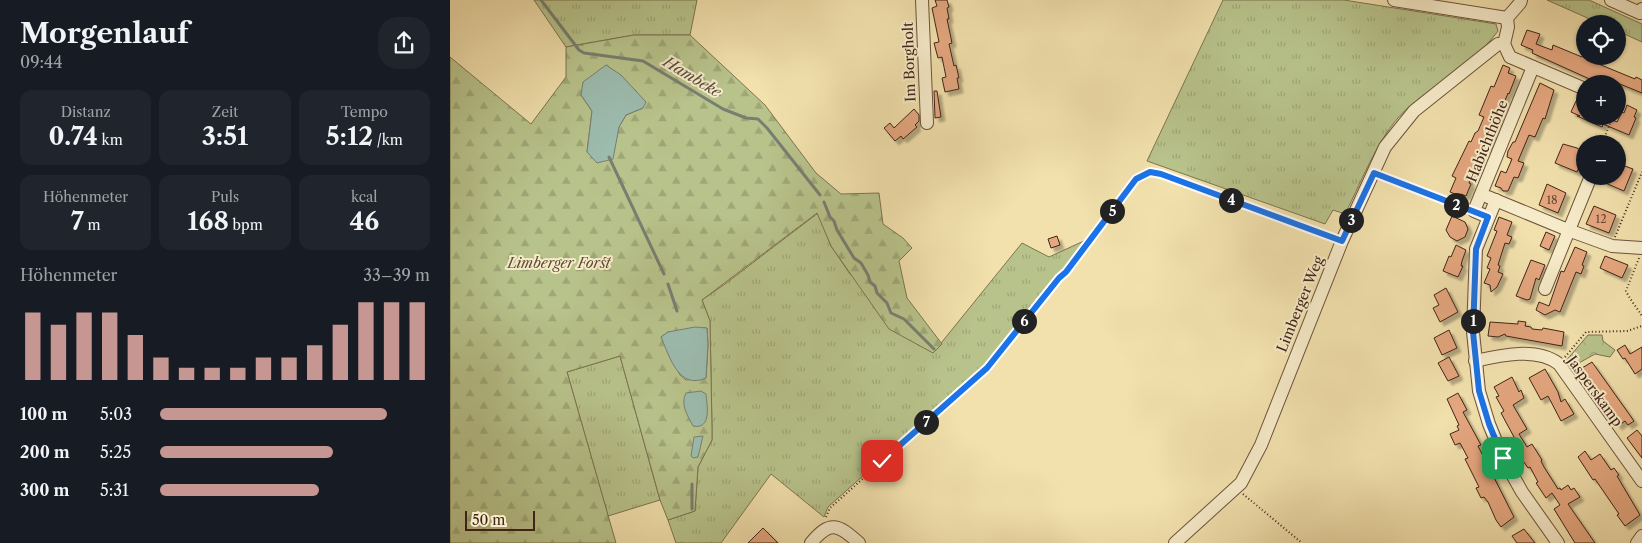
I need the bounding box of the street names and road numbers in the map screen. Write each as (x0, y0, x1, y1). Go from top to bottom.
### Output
street label: Im Borgholt (899, 22, 919, 102)
street label: Habichthöhe (1462, 97, 1512, 185)
street label: Limberger Weg (1273, 253, 1328, 355)
street label: Jasperskamp (1562, 350, 1627, 430)

